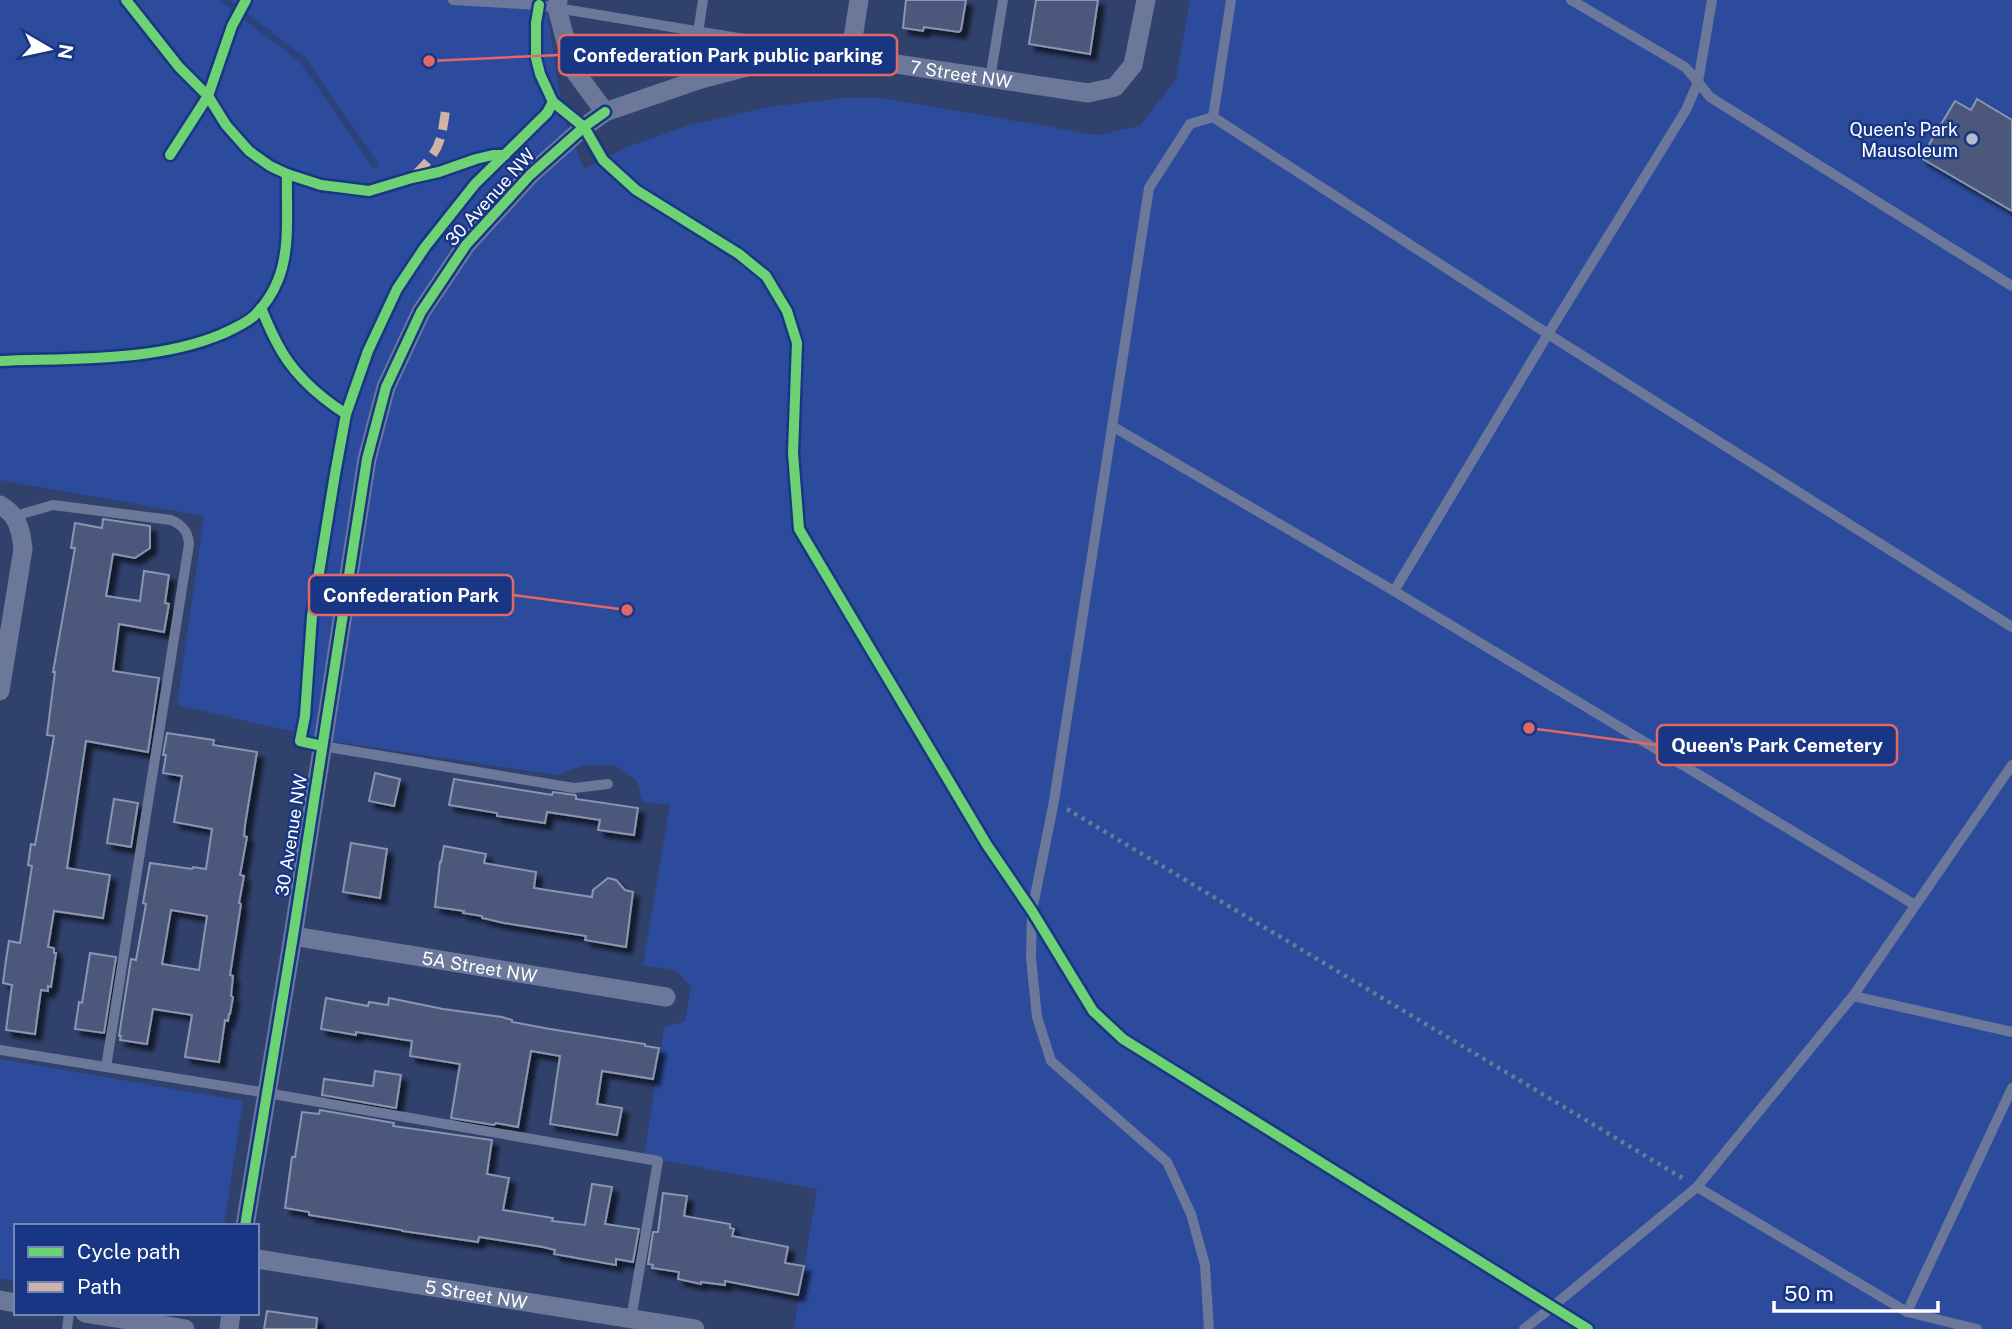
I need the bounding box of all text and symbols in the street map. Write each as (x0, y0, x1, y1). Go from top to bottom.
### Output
north arrow (14, 14, 84, 84)
callout: Confederation Park public parking (559, 35, 897, 75)
text: N (54, 43, 78, 61)
text: Confederation Park public parking (573, 44, 883, 66)
street label: 7 Street NW (909, 56, 1014, 92)
place label: Queen's Park Mausoleum (1849, 119, 1958, 161)
marker: Queen's Park Mausoleum (1964, 131, 1980, 147)
street label: 30 Avenue NW (441, 144, 539, 250)
callout: Confederation Park (309, 575, 513, 615)
text: Confederation Park (323, 584, 499, 606)
callout: Queen's Park Cemetery (1657, 725, 1897, 765)
text: Queen's Park Cemetery (1671, 734, 1883, 756)
street label: 30 Avenue NW (271, 772, 311, 898)
street label: 5A Street NW (420, 947, 539, 986)
legend (14, 1224, 259, 1315)
text: Cycle path (77, 1239, 180, 1264)
scale bar (1774, 1270, 1938, 1314)
text: Path (77, 1274, 122, 1299)
street label: 5 Street NW (423, 1275, 529, 1313)
text: 50 m (1784, 1281, 1834, 1306)

